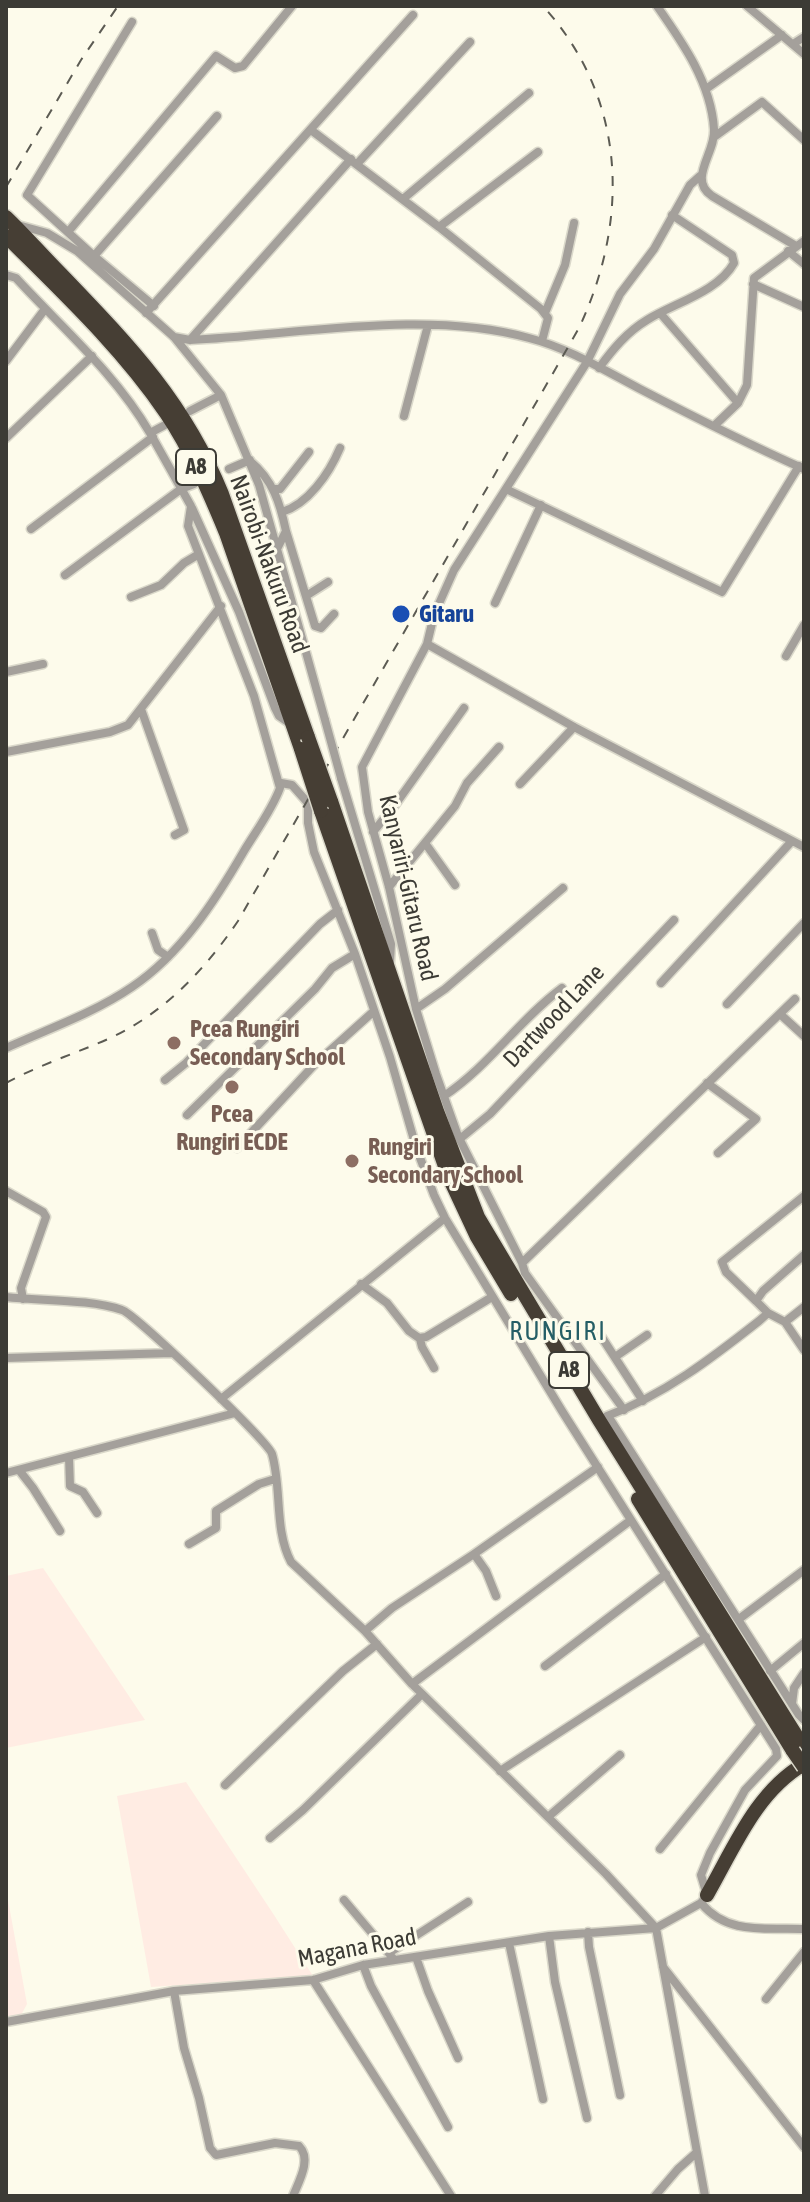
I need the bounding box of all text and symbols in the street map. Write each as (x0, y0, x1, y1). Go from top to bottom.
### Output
road number: A8 (176, 449, 216, 485)
street label: Nairobi-Nakuru Road (223, 471, 315, 657)
place label: Gitaru (419, 600, 474, 628)
marker: Gitaru (390, 603, 412, 625)
street label: Kanyariri-Gitaru Road (373, 792, 443, 984)
street label: Dartwood Lane (498, 958, 610, 1074)
place label: Pcea Rungiri Secondary School (190, 1015, 345, 1071)
marker: Pcea Rungiri Secondary School (165, 1034, 183, 1052)
marker: Pcea Rungiri ECDE (223, 1078, 241, 1096)
place label: Pcea Rungiri ECDE (176, 1100, 288, 1156)
place label: Rungiri Secondary School (368, 1133, 523, 1189)
marker: Rungiri Secondary School (343, 1152, 361, 1170)
district label: RUNGIRI (509, 1316, 607, 1348)
road number: A8 (549, 1352, 589, 1388)
street label: Magana Road (295, 1922, 419, 1974)

